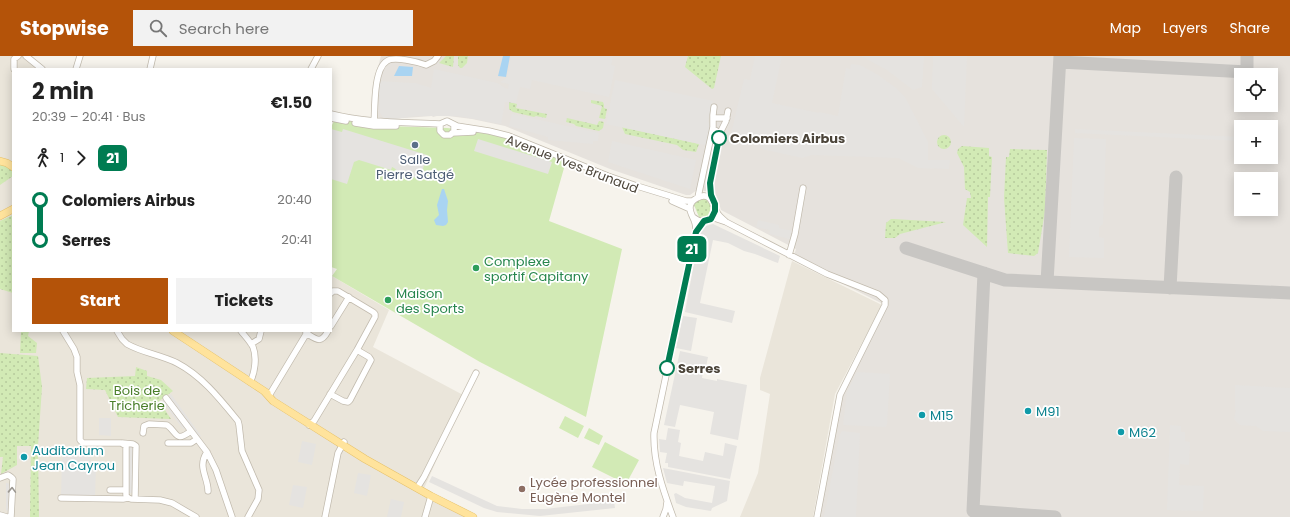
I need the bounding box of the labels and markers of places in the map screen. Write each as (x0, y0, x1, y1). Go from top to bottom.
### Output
place label: Colomiers Airbus (730, 129, 845, 148)
marker: Colomiers Airbus (711, 130, 727, 146)
marker: Salle Pierre Satgé (410, 140, 420, 150)
place label: Salle Pierre Satgé (376, 150, 454, 184)
place label: Complexe sportif Capitany (484, 252, 589, 286)
marker: Complexe sportif Capitany (471, 263, 481, 273)
place label: Maison des Sports (396, 284, 464, 318)
marker: Maison des Sports (383, 295, 393, 305)
place label: Serres (678, 359, 720, 378)
marker: Serres (659, 360, 675, 376)
place label: M91 (1036, 402, 1060, 421)
place label: M15 (930, 406, 954, 425)
marker: M91 (1023, 406, 1033, 416)
marker: M15 (917, 410, 927, 420)
place label: M62 (1129, 423, 1156, 442)
marker: M62 (1116, 427, 1126, 437)
place label: Auditorium Jean Cayrou (32, 441, 115, 475)
marker: Auditorium Jean Cayrou (19, 452, 29, 462)
place label: Lycée professionnel Eugène Montel (530, 473, 658, 507)
marker: Lycée professionnel Eugène Montel (517, 484, 527, 494)

